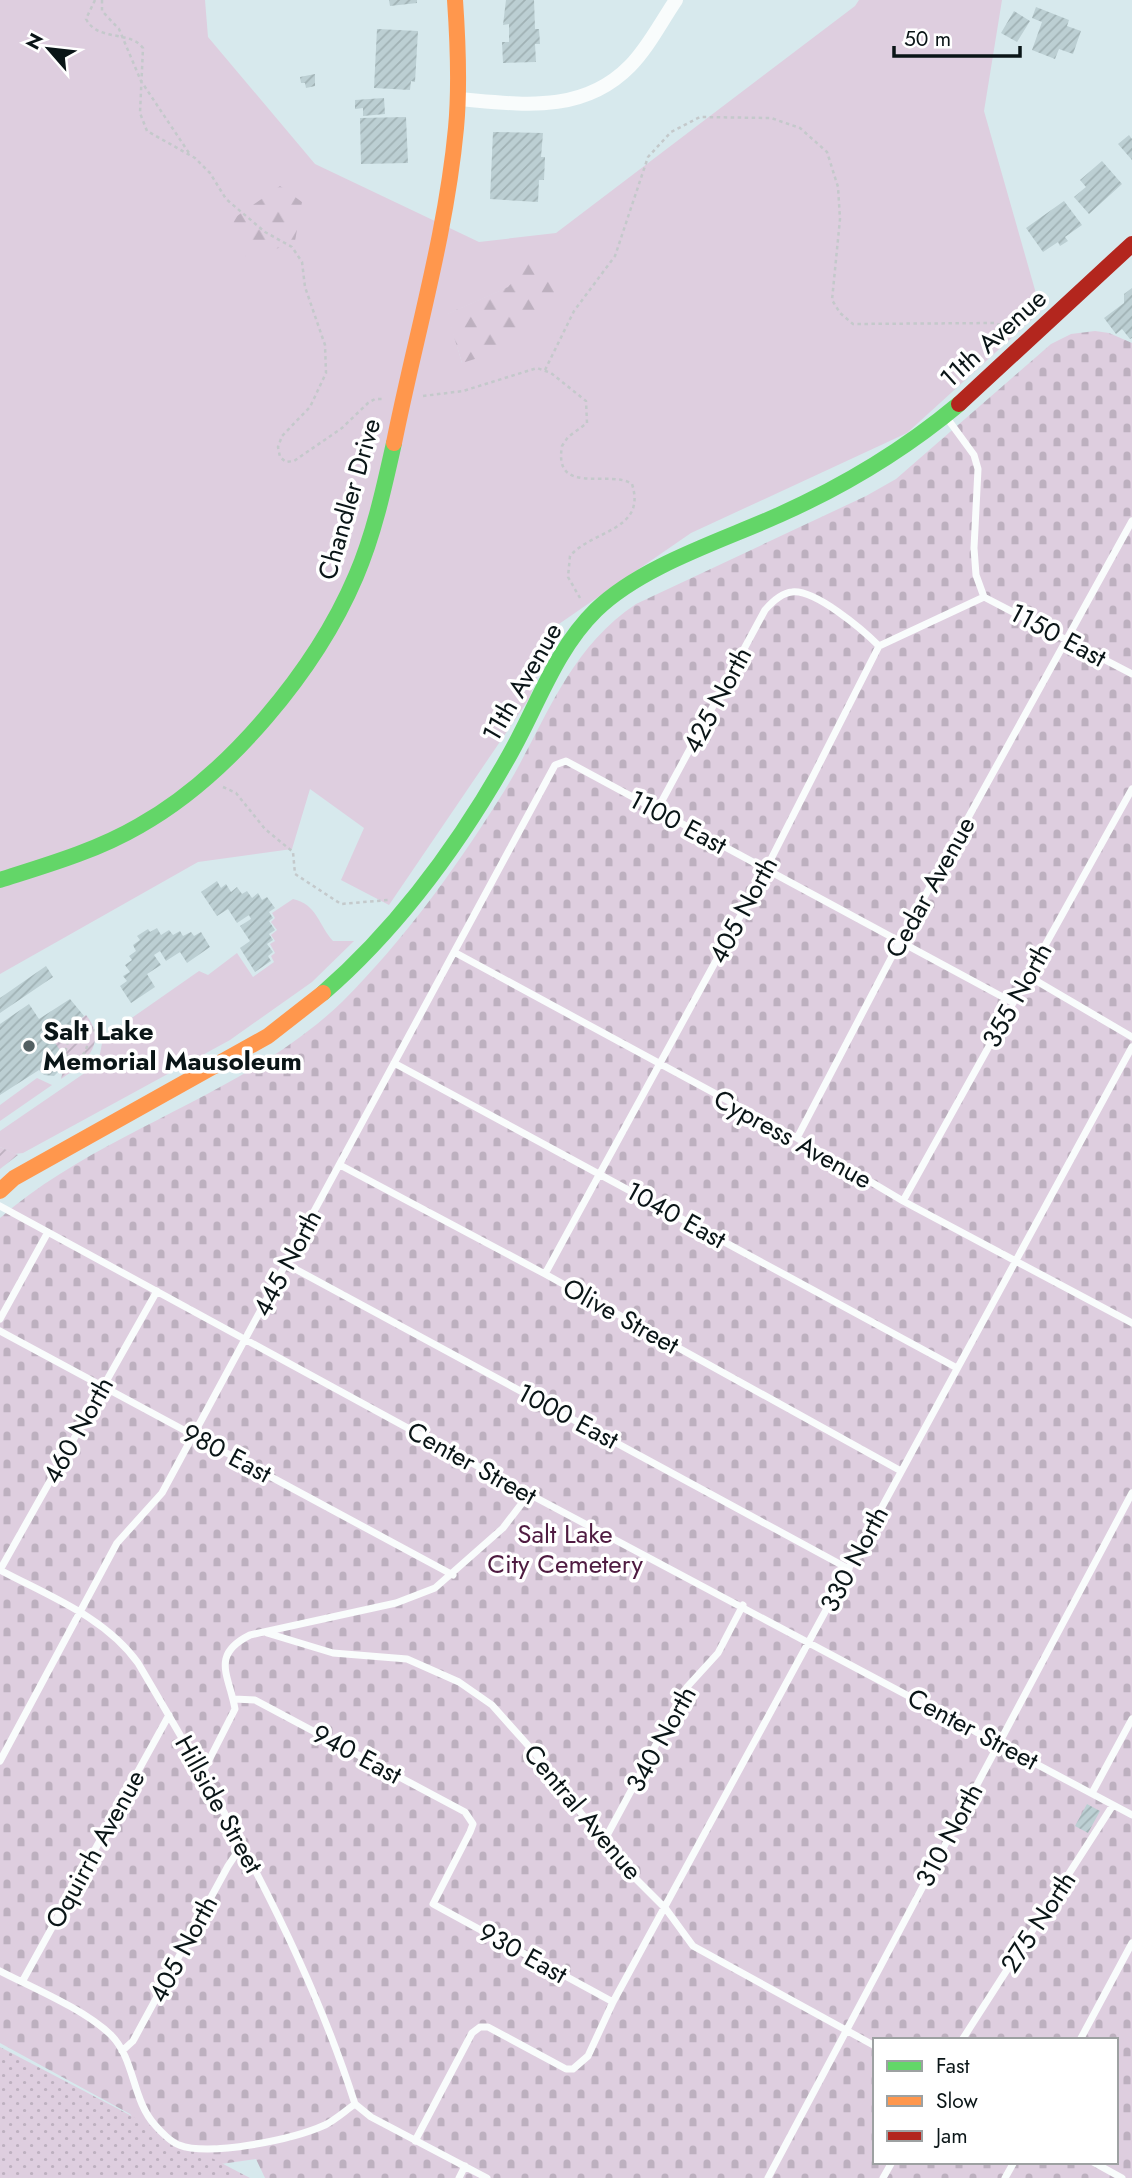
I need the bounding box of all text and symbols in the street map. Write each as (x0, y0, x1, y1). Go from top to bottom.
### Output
north arrow (14, 14, 84, 84)
scale bar (894, 14, 1020, 58)
text: 50 m (904, 24, 951, 54)
text: N (19, 28, 50, 54)
street label: 11th Avenue (931, 280, 1055, 396)
street label: Chandler Drive (308, 414, 390, 584)
street label: 1150 East (1003, 594, 1114, 677)
street label: 11th Avenue (473, 615, 571, 749)
street label: 425 North (673, 640, 761, 760)
street label: 1100 East (622, 780, 734, 864)
street label: Cedar Avenue (876, 809, 984, 965)
street label: 405 North (699, 850, 787, 970)
street label: 355 North (973, 936, 1061, 1054)
place label: Salt Lake Memorial Mausoleum (43, 1012, 302, 1080)
marker: Salt Lake Memorial Mausoleum (21, 1038, 37, 1054)
street label: Cypress Avenue (707, 1080, 879, 1198)
street label: 1040 East (619, 1172, 734, 1258)
street label: 445 North (243, 1203, 331, 1323)
street label: Olive Street (556, 1268, 687, 1364)
street label: 460 North (33, 1370, 123, 1490)
street label: 1000 East (511, 1373, 626, 1459)
street label: Center Street (400, 1412, 545, 1515)
street label: 980 East (176, 1414, 279, 1493)
street label: 330 North (810, 1499, 898, 1619)
park label: Salt Lake City Cemetery (487, 1515, 643, 1583)
street label: 340 North (616, 1679, 706, 1799)
street label: Center Street (901, 1679, 1046, 1780)
street label: 940 East (305, 1714, 409, 1794)
street label: Hillside Street (165, 1728, 273, 1881)
street label: Central Avenue (515, 1736, 651, 1888)
street label: Oquirrh Avenue (36, 1763, 154, 1935)
street label: 310 North (906, 1776, 992, 1894)
street label: 275 North (991, 1864, 1085, 1980)
street label: 405 North (139, 1889, 227, 2009)
street label: 930 East (472, 1913, 575, 1993)
legend (873, 2038, 1118, 2164)
text: Fast (936, 2051, 969, 2081)
text: Slow (936, 2086, 978, 2116)
text: Jam (933, 2121, 968, 2151)

